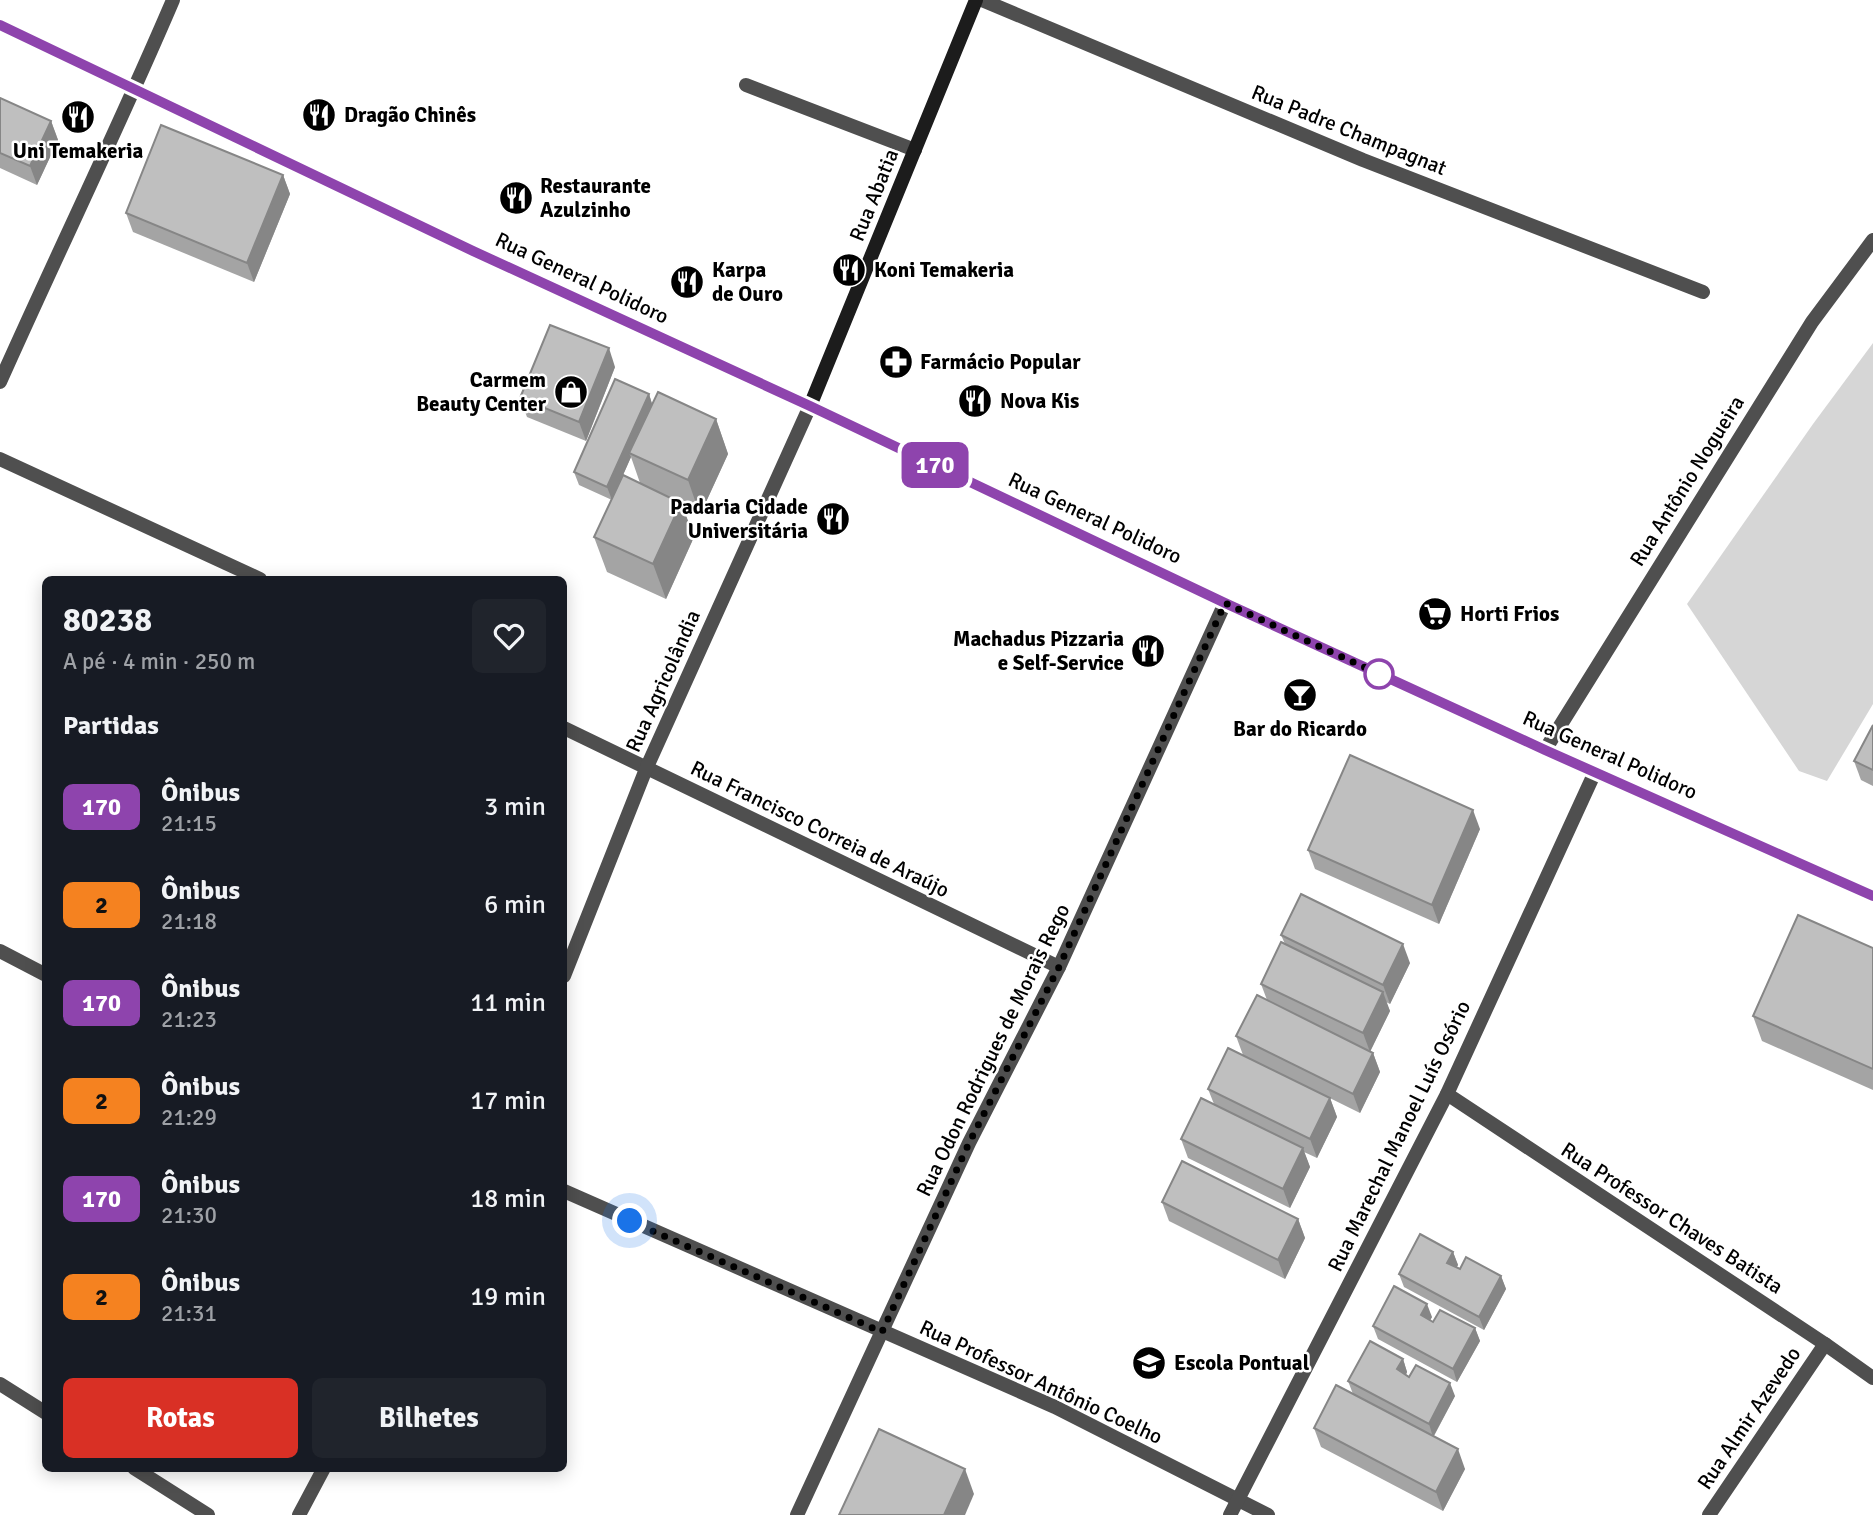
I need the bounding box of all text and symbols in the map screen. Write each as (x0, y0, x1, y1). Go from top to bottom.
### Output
street label: Rua Padre Champagnat (1248, 79, 1450, 181)
restaurant icon: Dragão Chinês (300, 96, 338, 134)
restaurant icon: Uni Temakeria (59, 98, 97, 136)
place label: Dragão Chinês (344, 102, 476, 128)
place label: Uni Temakeria (13, 138, 143, 164)
street label: Rua Abatia (844, 145, 904, 245)
place label: Restaurante Azulzinho (540, 173, 651, 223)
restaurant icon: Restaurante Azulzinho (497, 179, 535, 217)
street label: Rua General Polidoro (491, 226, 673, 330)
restaurant icon: Koni Temakeria (830, 251, 868, 289)
place label: Karpa de Ouro (712, 257, 783, 307)
place label: Koni Temakeria (874, 257, 1014, 283)
restaurant icon: Karpa de Ouro (668, 263, 706, 301)
pharmacy icon: Farmácio Popular (877, 343, 915, 381)
place label: Farmácio Popular (920, 349, 1081, 375)
place label: Carmem Beauty Center (416, 367, 547, 417)
shop icon: Carmem Beauty Center (552, 373, 590, 411)
restaurant icon: Nova Kis (956, 382, 994, 420)
place label: Nova Kis (1000, 388, 1079, 414)
street label: Rua Antônio Nogueira (1624, 391, 1750, 571)
line badge: 170 (895, 442, 975, 488)
text: 170 (916, 450, 954, 480)
street label: Rua General Polidoro (1004, 466, 1186, 570)
place label: Padaria Cidade Universitária (670, 494, 808, 544)
restaurant icon: Padaria Cidade Universitária (814, 500, 852, 538)
supermarket icon: Horti Frios (1416, 595, 1454, 633)
button: heart (472, 599, 546, 673)
text: 80238 (63, 600, 152, 641)
place label: Horti Frios (1460, 601, 1559, 627)
street label: Rua Agricolândia (620, 606, 706, 756)
place label: Machadus Pizzaria e Self-Service (953, 626, 1124, 676)
restaurant icon: Machadus Pizzaria e Self-Service (1129, 632, 1167, 670)
text: A pé · 4 min · 250 m (63, 647, 255, 676)
unlabelled marker (1364, 659, 1394, 689)
bar icon: Bar do Ricardo (1281, 676, 1319, 714)
street label: Rua General Polidoro (1519, 705, 1701, 805)
text: Partidas (63, 710, 159, 742)
place label: Bar do Ricardo (1233, 716, 1367, 742)
street label: Rua Francisco Correia de Araújo (686, 755, 954, 903)
text: Ônibus (161, 777, 240, 809)
text: 3 min (484, 791, 546, 823)
text: 170 (82, 792, 121, 822)
text: 21:15 (161, 809, 217, 838)
text: Ônibus (161, 875, 240, 907)
text: 6 min (484, 889, 546, 921)
text: 2 (95, 890, 108, 920)
street label: Rua Odon Rodrigues de Morais Rego (911, 899, 1075, 1201)
text: 21:18 (161, 907, 217, 936)
text: Ônibus (161, 973, 240, 1005)
text: 11 min (470, 987, 546, 1019)
text: 170 (82, 988, 121, 1018)
street label: Rua Marechal Manoel Luís Osório (1322, 996, 1476, 1276)
text: 21:23 (161, 1005, 217, 1034)
text: Ônibus (161, 1071, 240, 1103)
text: 17 min (470, 1085, 546, 1117)
text: 2 (95, 1086, 108, 1116)
text: 21:29 (161, 1103, 217, 1132)
street label: Rua Professor Chaves Batista (1556, 1137, 1788, 1299)
text: Ônibus (161, 1169, 240, 1201)
text: 18 min (470, 1183, 546, 1215)
text: 170 (82, 1184, 121, 1214)
text: 21:30 (161, 1201, 217, 1230)
your location (612, 1203, 647, 1238)
text: Ônibus (161, 1267, 240, 1299)
text: 19 min (470, 1281, 546, 1313)
text: 2 (95, 1282, 108, 1312)
text: 21:31 (161, 1299, 217, 1328)
street label: Rua Professor Antônio Coelho (915, 1314, 1167, 1450)
street label: Rua Almir Azevedo (1692, 1342, 1806, 1494)
school or university icon: Escola Pontual (1130, 1344, 1168, 1382)
place label: Escola Pontual (1174, 1350, 1310, 1376)
button: Rotas (63, 1378, 298, 1458)
button: Bilhetes (312, 1378, 546, 1458)

